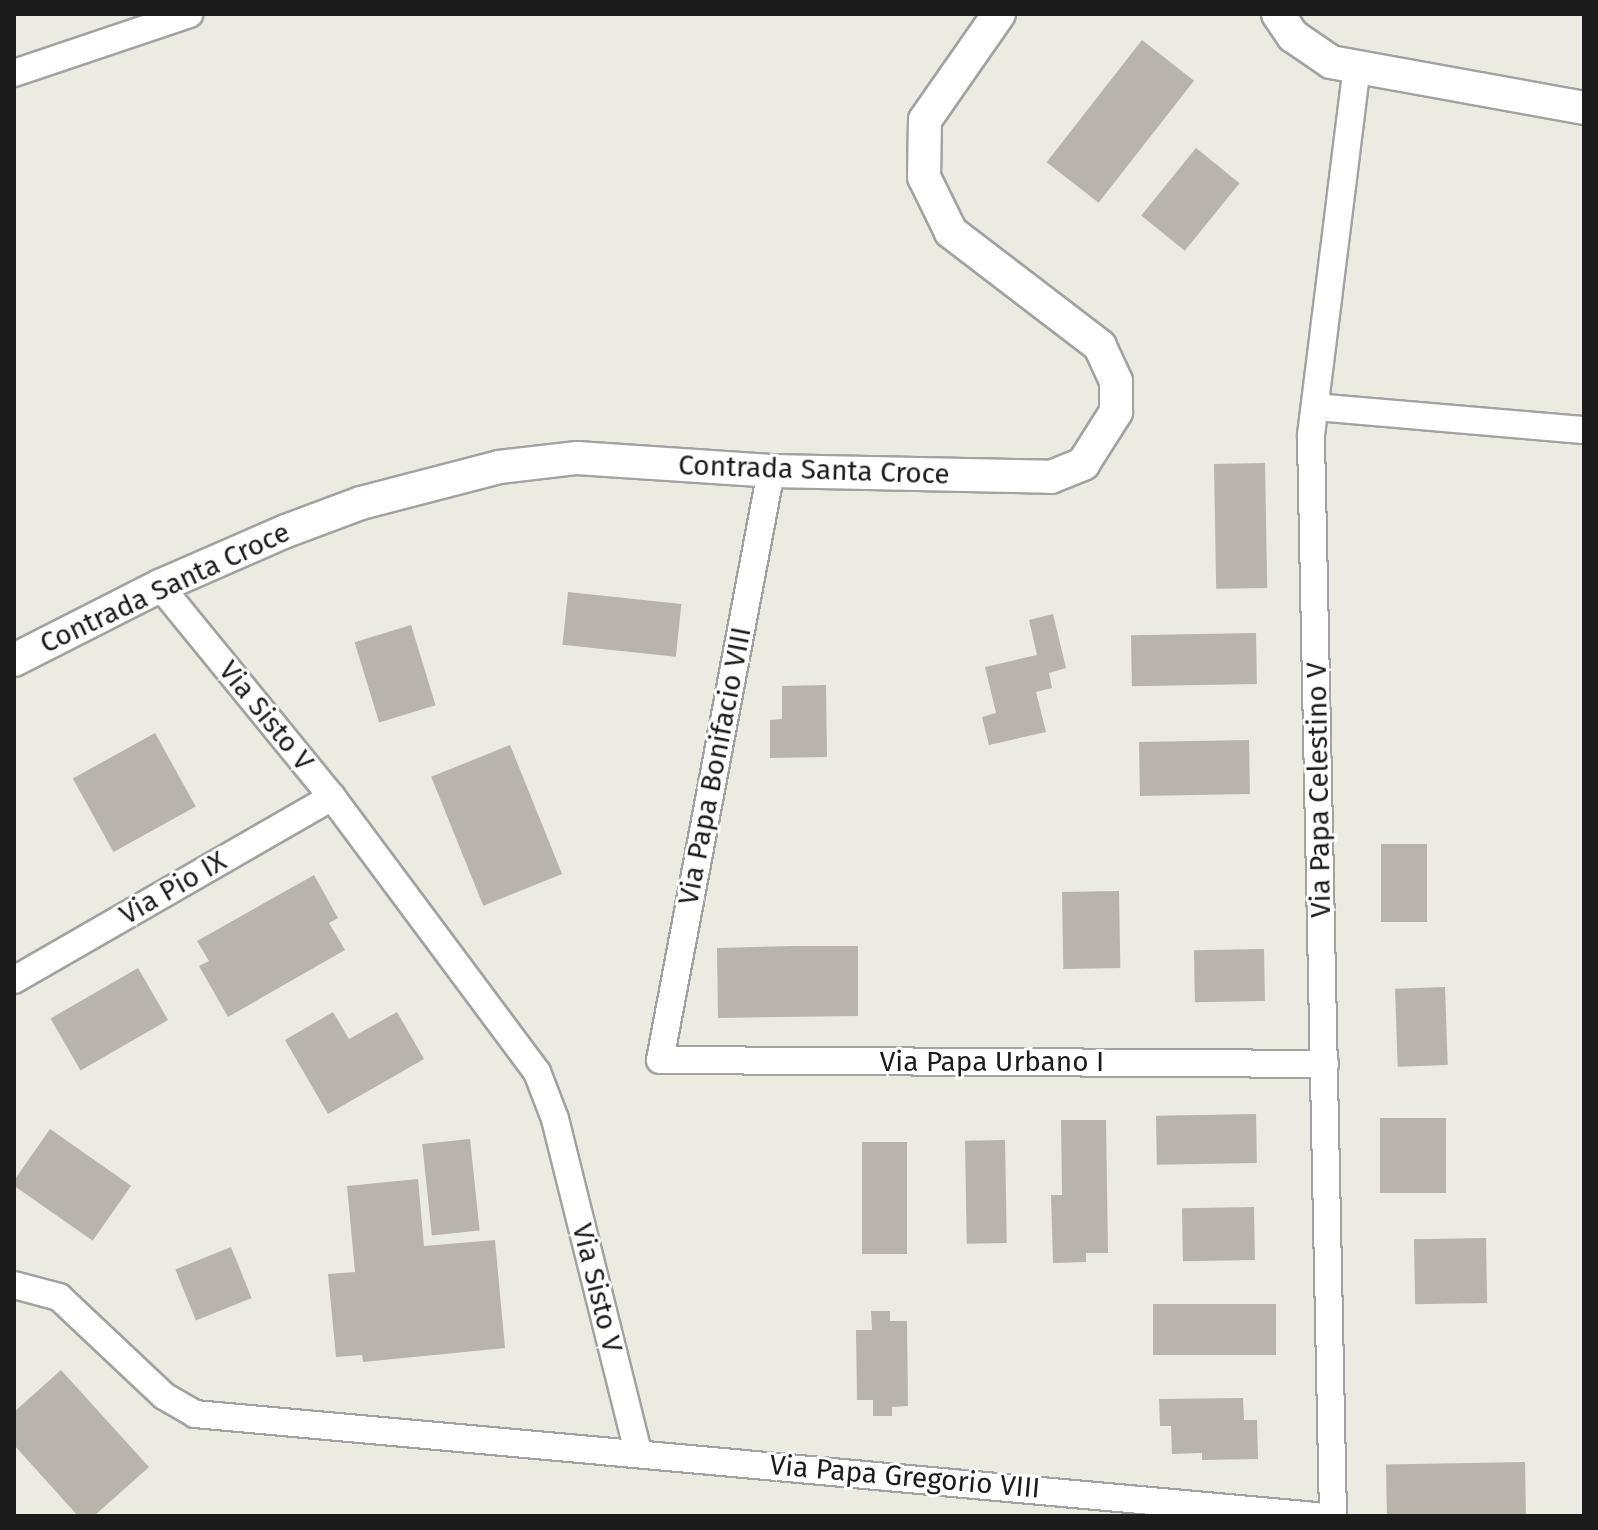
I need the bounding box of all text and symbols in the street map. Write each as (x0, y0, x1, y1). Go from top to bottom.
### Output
street label: Contrada Santa Croce (678, 448, 950, 492)
street label: Contrada Santa Croce (35, 515, 295, 661)
street label: Via Papa Bonifacio VIII (672, 624, 758, 908)
street label: Via Sisto V (212, 654, 320, 778)
street label: Via Papa Celestino V (1300, 662, 1338, 918)
street label: Via Pio IX (114, 844, 232, 932)
street label: Via Papa Urbano I (880, 1045, 1104, 1079)
street label: Via Sisto V (565, 1220, 629, 1356)
street label: Via Papa Gregorio VIII (768, 1448, 1042, 1506)

